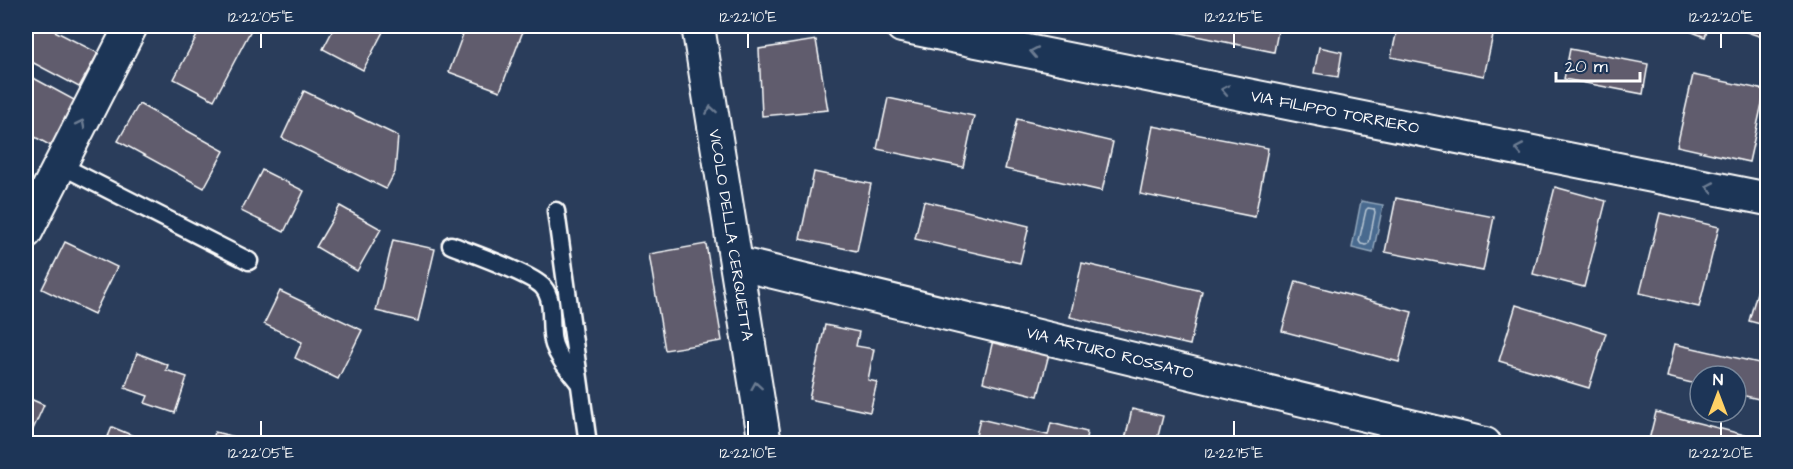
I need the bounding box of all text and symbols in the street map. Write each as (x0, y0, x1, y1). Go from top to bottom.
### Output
text: 12°22'05"E (228, 7, 294, 28)
text: 12°22'10"E (719, 7, 777, 28)
text: 12°22'15"E (1205, 7, 1263, 28)
text: 12°22'20"E (1689, 7, 1753, 28)
scale bar (1556, 45, 1640, 83)
one-way arrow (1029, 46, 1039, 59)
text: 20 m (1565, 54, 1608, 79)
one-way arrow (1220, 84, 1230, 97)
street label: VIA FILIPPO TORRIERO (1249, 85, 1421, 139)
one-way arrow (706, 106, 718, 115)
one-way arrow (74, 119, 85, 130)
street label: VICOLO DELLA CERQUETTA (703, 128, 759, 342)
one-way arrow (1514, 143, 1524, 156)
one-way arrow (1705, 181, 1715, 194)
street label: VIA ARTURO ROSSATO (1024, 322, 1196, 385)
north arrow (1688, 364, 1748, 424)
text: N (1713, 369, 1723, 391)
one-way arrow (750, 381, 762, 390)
text: 12°22'05"E (228, 443, 294, 464)
text: 12°22'10"E (719, 443, 777, 464)
text: 12°22'15"E (1205, 443, 1263, 464)
text: 12°22'20"E (1689, 443, 1753, 464)

